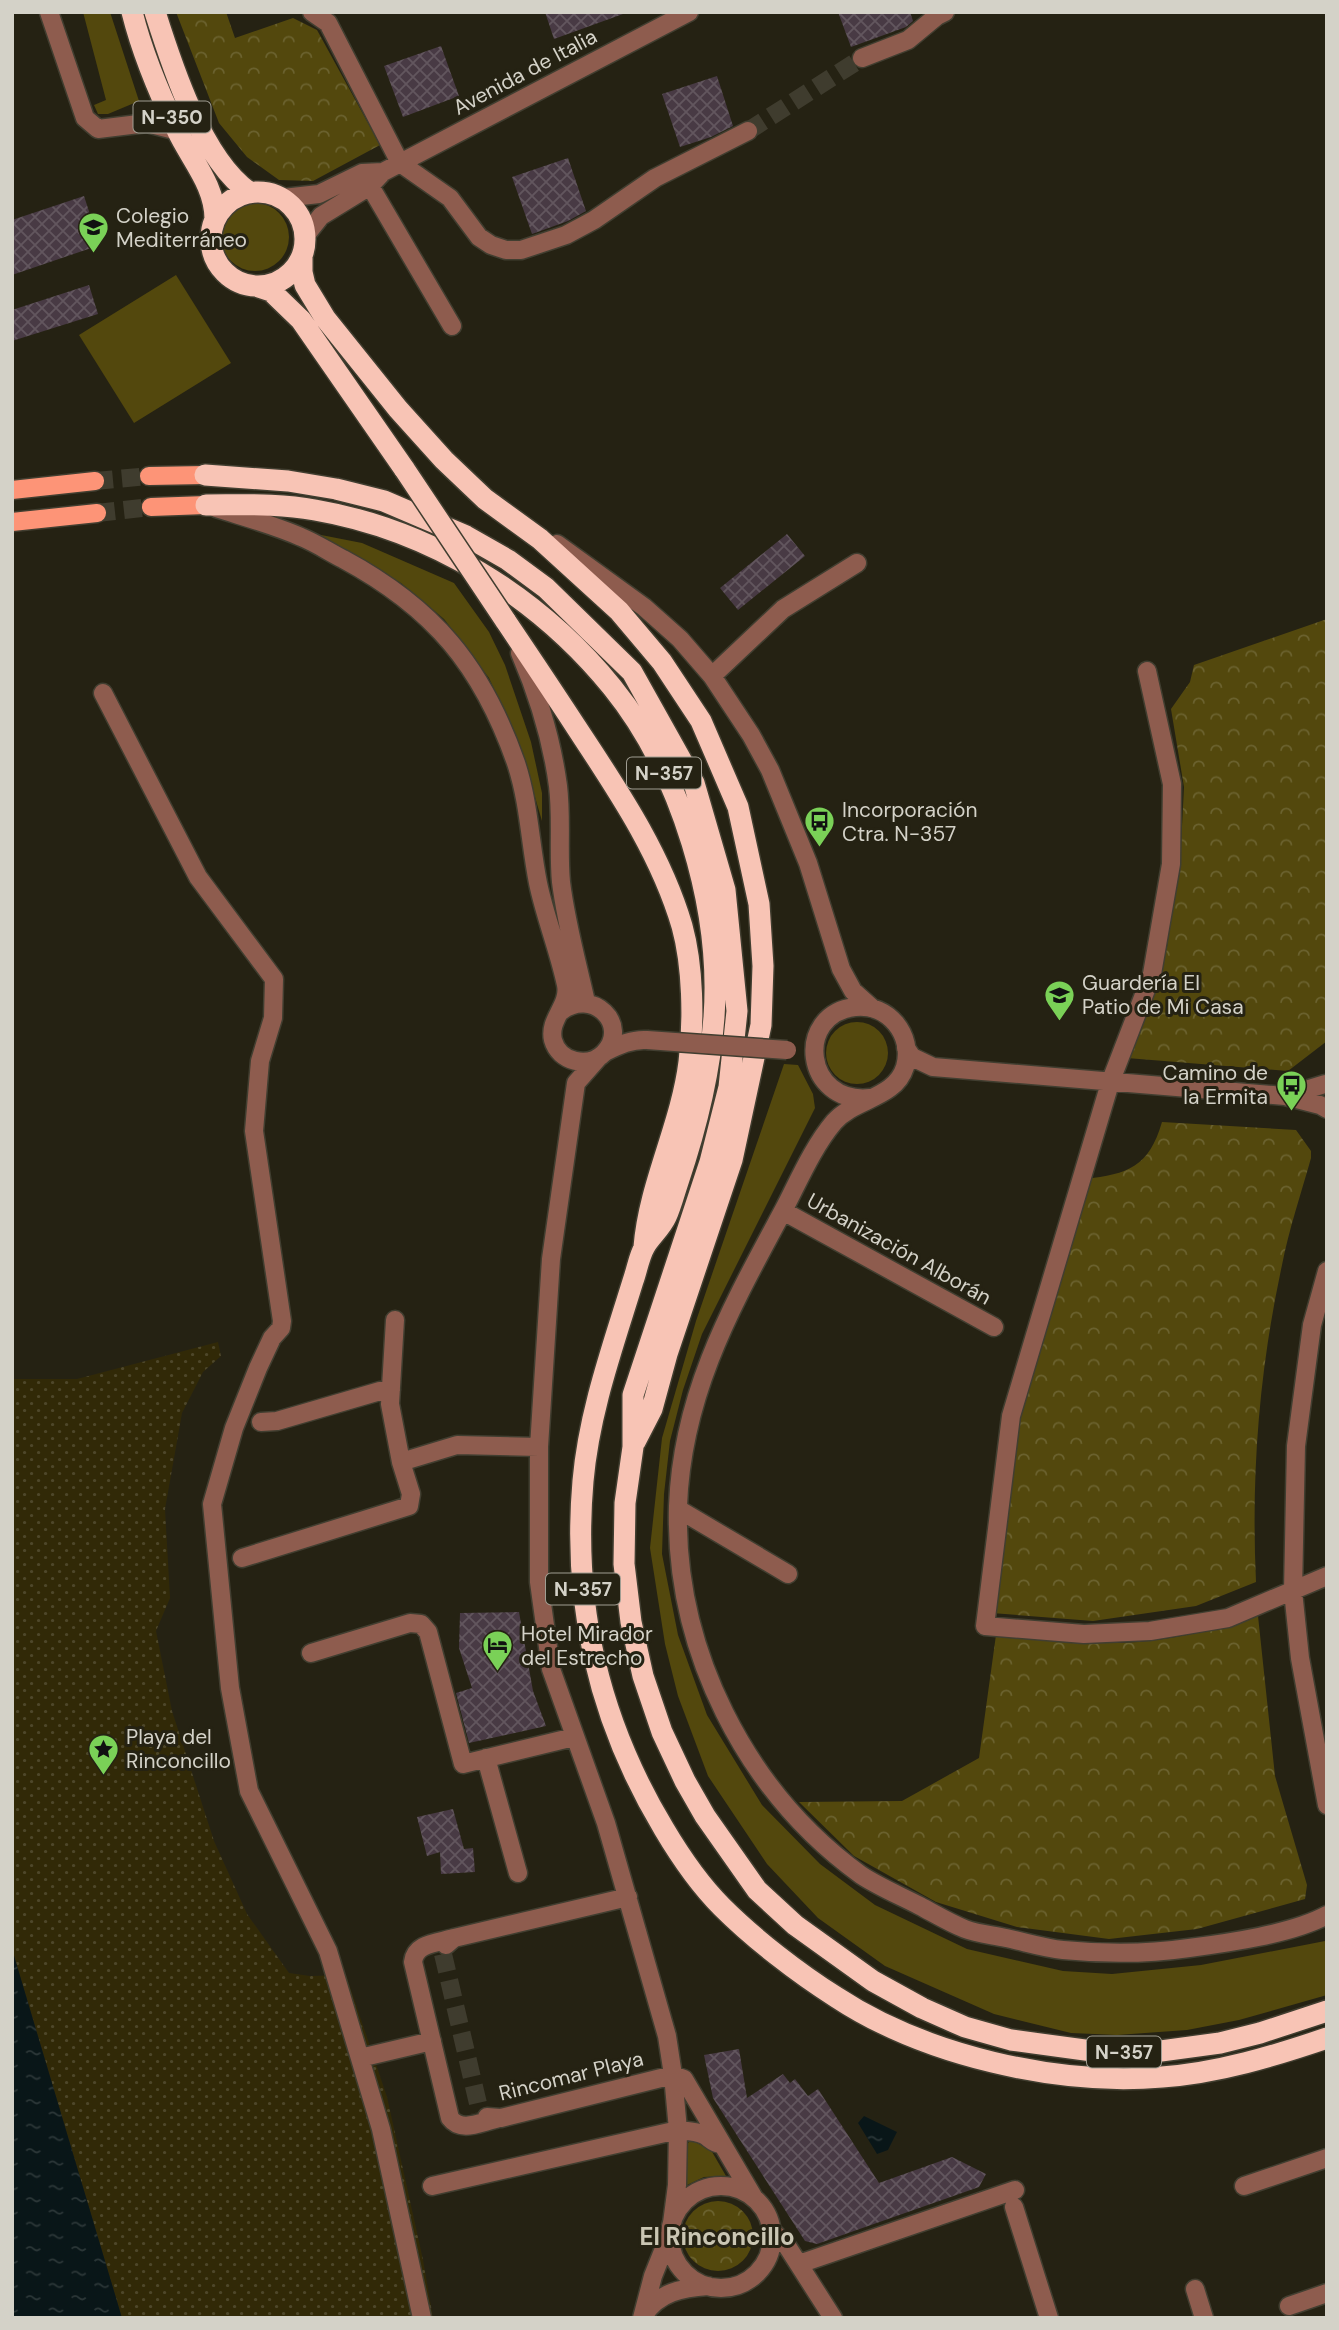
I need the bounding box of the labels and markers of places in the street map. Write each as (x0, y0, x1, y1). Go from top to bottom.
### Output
place label: Colegio Mediterráneo (116, 202, 247, 254)
school or university icon: Colegio Mediterráneo (76, 211, 110, 255)
place label: Incorporación Ctra. N-357 (842, 796, 978, 848)
bus stop icon: Incorporación Ctra. N-357 (802, 805, 836, 849)
place label: Guardería El Patio de Mi Casa (1082, 969, 1244, 1021)
school or university icon: Guardería El Patio de Mi Casa (1042, 978, 1076, 1022)
place label: Camino de la Ermita (1163, 1059, 1268, 1111)
bus stop icon: Camino de la Ermita (1274, 1068, 1308, 1112)
place label: Hotel Mirador del Estrecho (521, 1620, 653, 1672)
hotel icon: Hotel Mirador del Estrecho (481, 1629, 515, 1673)
place label: Playa del Rinconcillo (126, 1723, 231, 1775)
place icon: Playa del Rinconcillo (86, 1732, 120, 1776)

